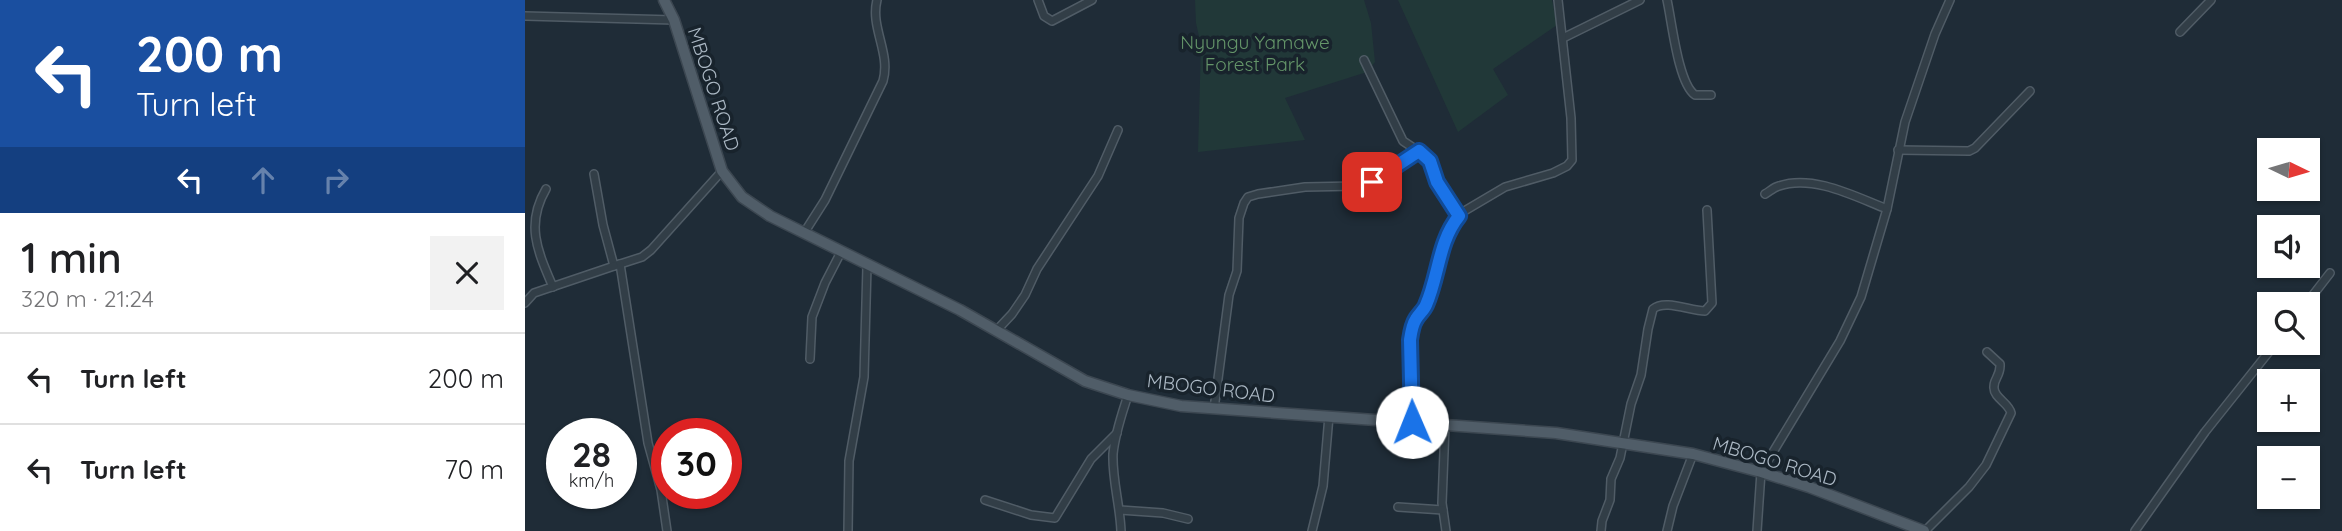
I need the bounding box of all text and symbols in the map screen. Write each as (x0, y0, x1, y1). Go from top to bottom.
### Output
text: 200 m (136, 23, 283, 84)
street label: MBOGO ROAD (683, 24, 745, 154)
icon: left (21, 28, 112, 119)
park label: Nyungu Yamawe Forest Park (1180, 30, 1330, 76)
text: Turn left (136, 84, 257, 124)
north arrow (2257, 138, 2321, 201)
map controls (2257, 138, 2320, 509)
pin (1342, 152, 1402, 212)
icon: left (171, 161, 209, 199)
icon: ahead (244, 161, 282, 199)
icon: right (317, 161, 355, 199)
icon: arrive (1353, 163, 1391, 201)
button: sound (2257, 215, 2320, 278)
text: 1 min (21, 231, 122, 284)
button: close (430, 236, 504, 310)
text: 320 m · 21:24 (21, 284, 154, 313)
button: search (2257, 292, 2320, 355)
icon: left (21, 360, 59, 398)
text: Turn left (80, 362, 187, 395)
text: 200 m (428, 362, 504, 395)
street label: MBOGO ROAD (1146, 368, 1276, 408)
button: + (2257, 369, 2320, 432)
position arrow (1375, 385, 1449, 459)
speed limit sign: 30 (651, 418, 742, 509)
street label: MBOGO ROAD (1710, 431, 1840, 491)
text: 28 (572, 432, 611, 476)
button: − (2257, 446, 2320, 509)
icon: left (21, 451, 59, 489)
text: Turn left (80, 453, 187, 486)
text: 70 m (444, 453, 504, 486)
text: km/h (569, 469, 614, 492)

